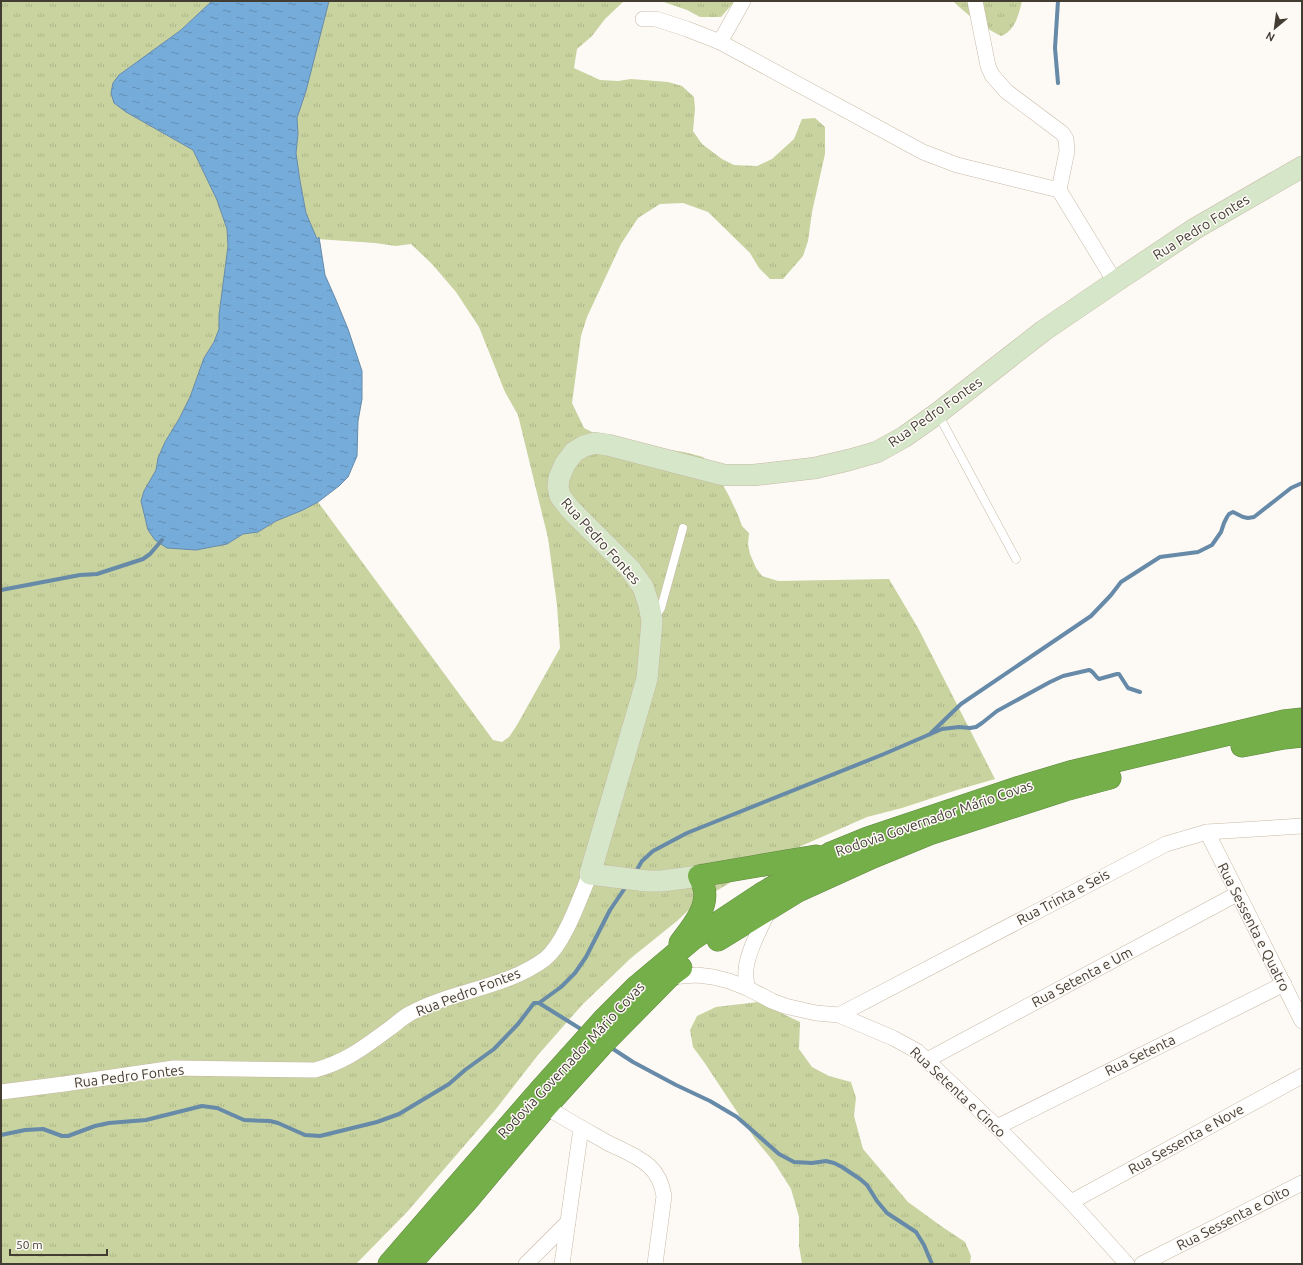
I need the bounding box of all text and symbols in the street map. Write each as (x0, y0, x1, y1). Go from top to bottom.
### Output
north arrow (1255, 8, 1295, 48)
text: N (1264, 30, 1277, 44)
street label: Rua Pedro Fontes (1150, 191, 1252, 263)
street label: Rua Pedro Fontes (885, 374, 985, 450)
street label: Rua Pedro Fontes (558, 495, 644, 587)
street label: Rodovia Governador Mário Covas (833, 777, 1035, 859)
street label: Rua Sessenta e Quatro (1215, 860, 1293, 994)
street label: Rua Trinta e Seis (1014, 866, 1112, 928)
street label: Rua Setenta e Um (1029, 944, 1135, 1010)
street label: Rua Pedro Fontes (413, 965, 523, 1019)
street label: Rodovia Governador Mário Covas (494, 979, 648, 1141)
street label: Rua Setenta (1102, 1031, 1178, 1079)
street label: Rua Setenta e Cinco (907, 1044, 1009, 1140)
street label: Rua Pedro Fontes (73, 1061, 185, 1091)
street label: Rua Sessenta e Nove (1125, 1101, 1247, 1177)
street label: Rua Sessenta e Oito (1174, 1183, 1292, 1253)
scale bar (10, 1231, 107, 1257)
text: 50 m (16, 1238, 43, 1251)

